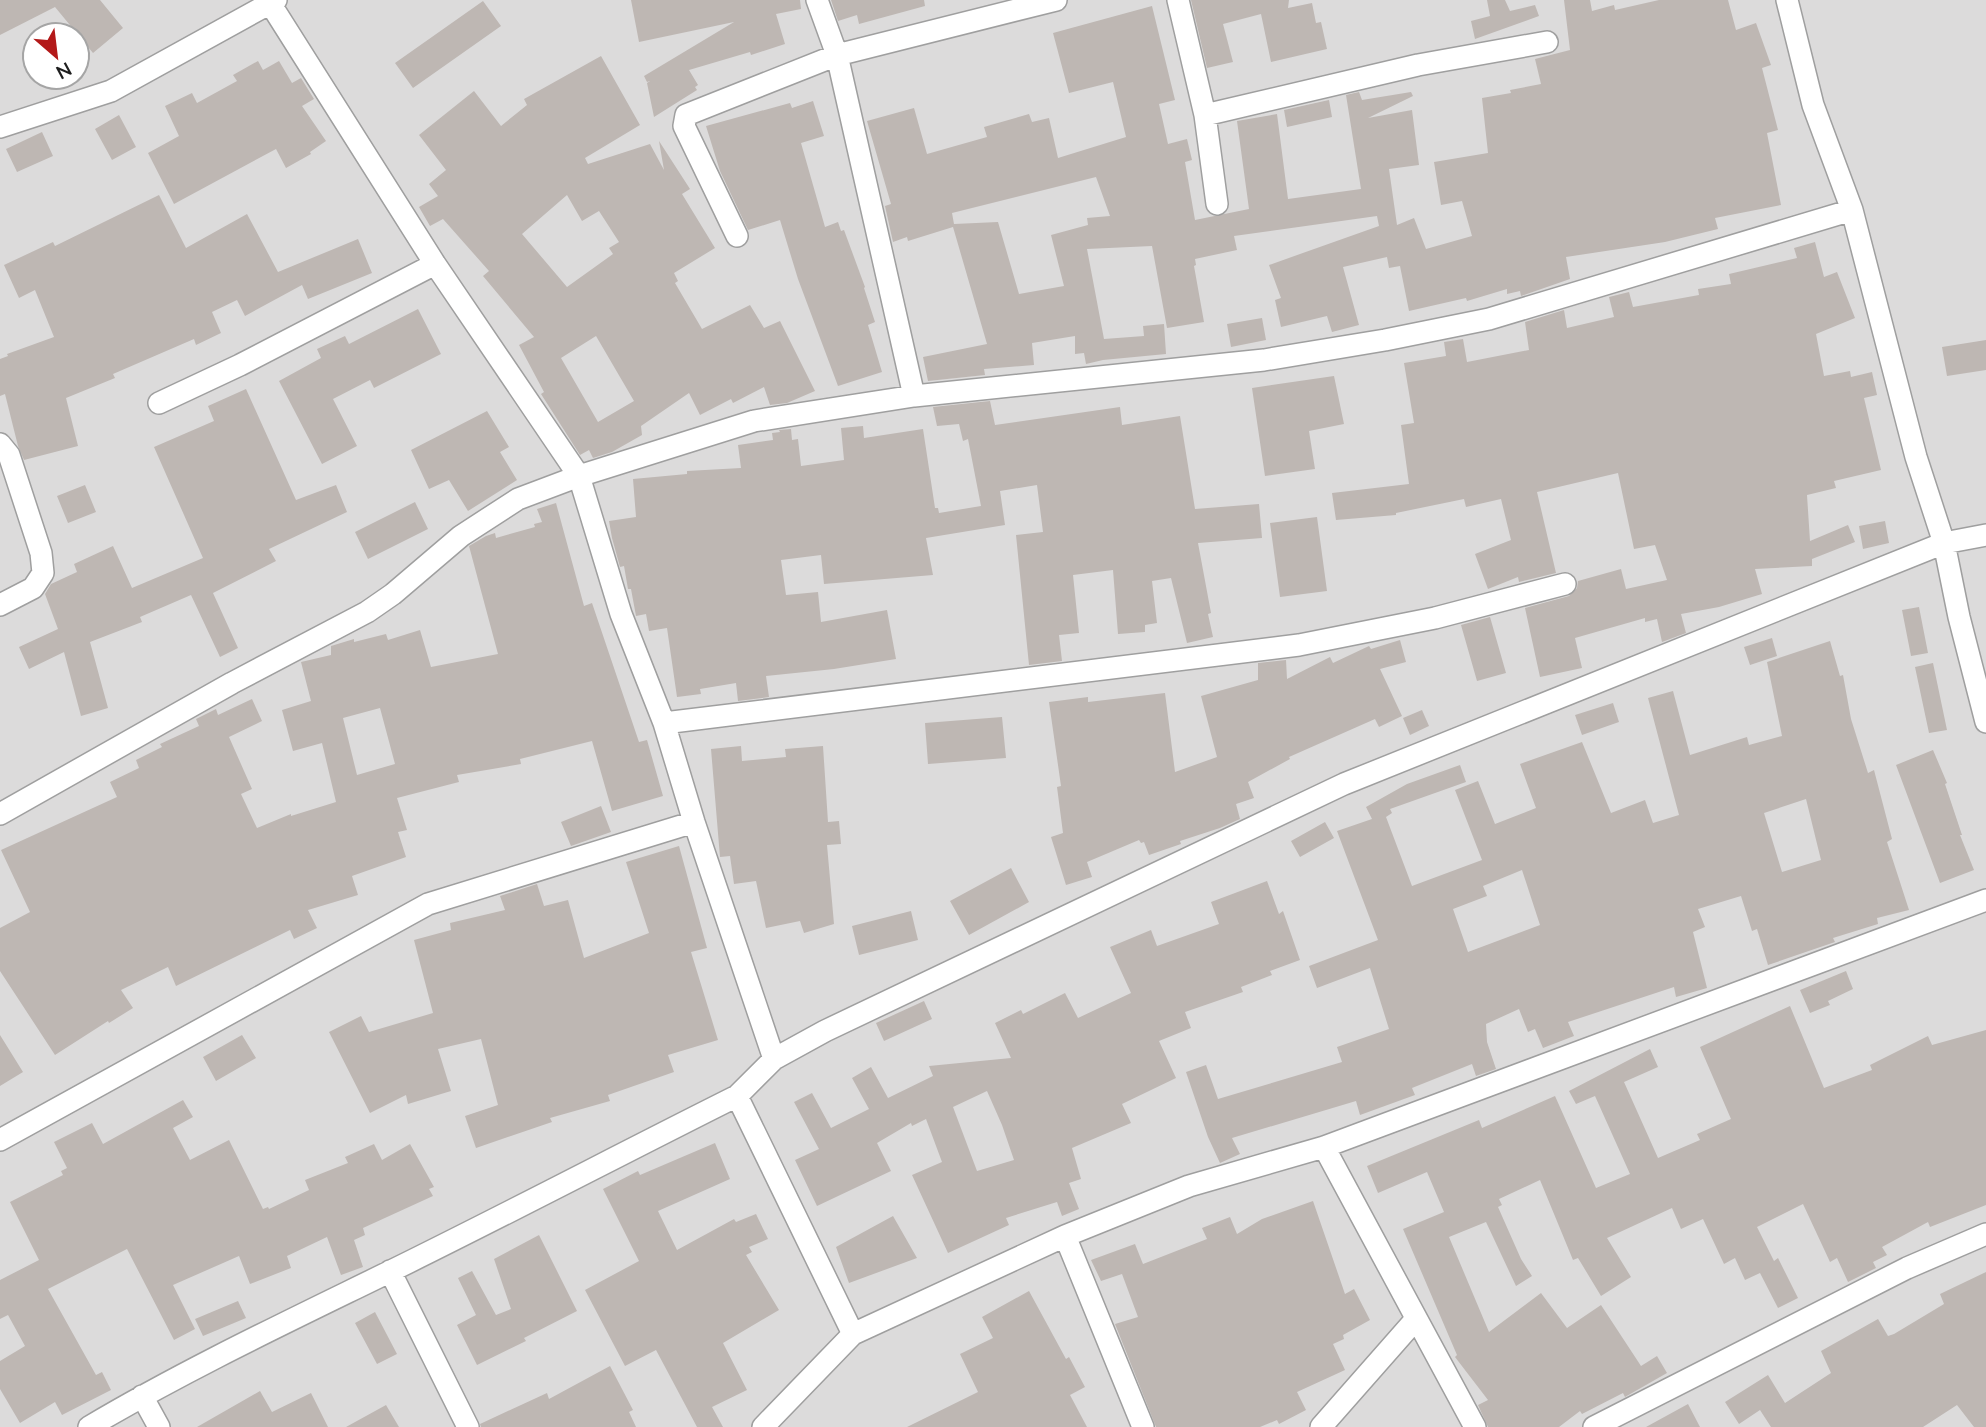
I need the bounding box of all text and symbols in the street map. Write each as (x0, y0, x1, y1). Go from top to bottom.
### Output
north arrow (21, 21, 91, 91)
text: N (51, 55, 76, 85)

